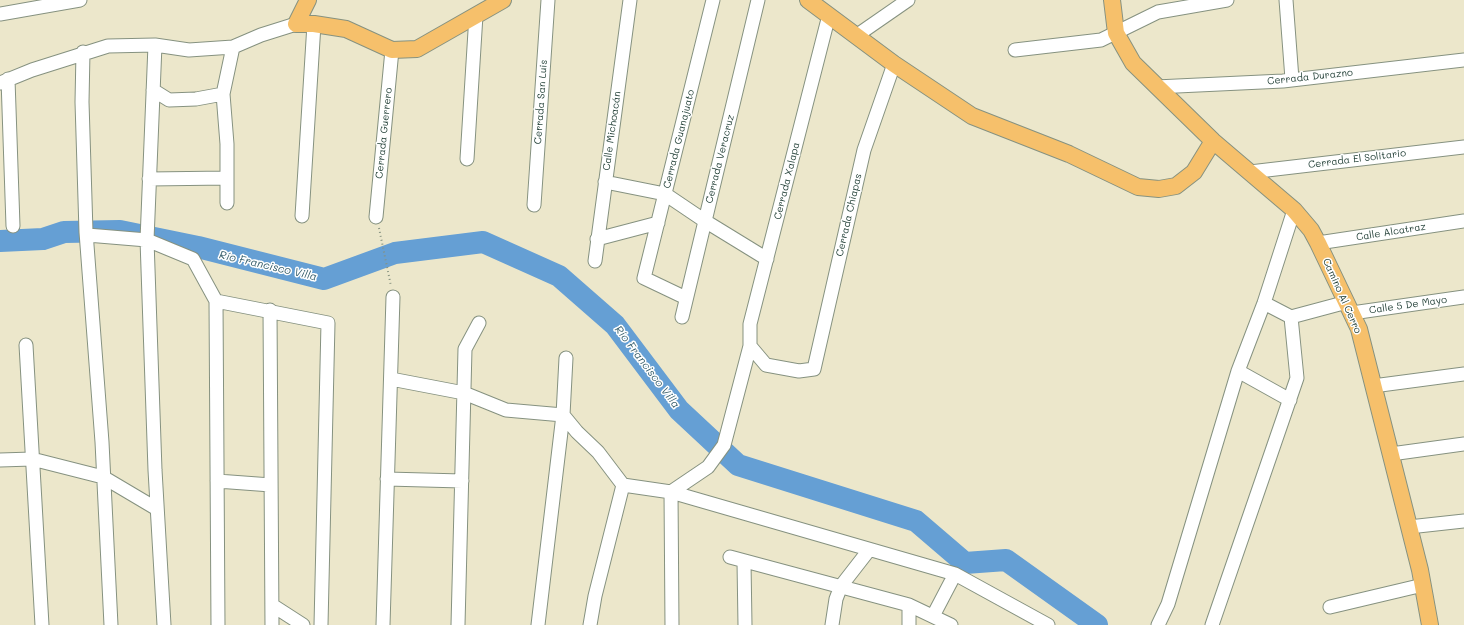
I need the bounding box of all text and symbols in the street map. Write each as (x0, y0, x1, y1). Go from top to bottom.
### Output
street label: Cerrada San Luis (532, 59, 550, 145)
street label: Cerrada Durazno (1267, 67, 1353, 87)
street label: Cerrada Guerrero (373, 87, 395, 179)
street label: Cerrada Guanajuato (661, 88, 697, 190)
street label: Calle Michoacán (600, 90, 624, 172)
street label: Cerrada Veracruz (703, 113, 737, 205)
street label: Cerrada Xalapa (772, 141, 802, 221)
street label: Cerrada El Solitario (1307, 147, 1407, 171)
street label: Cerrada Chiapas (834, 172, 864, 258)
street label: Calle Alcatraz (1355, 221, 1427, 243)
water label: Río Francisco Villa (218, 248, 318, 284)
street label: Camino Al Cerro (1320, 257, 1364, 335)
street label: Calle 5 De Mayo (1368, 294, 1448, 316)
water label: Río Francisco Villa (612, 323, 682, 411)

